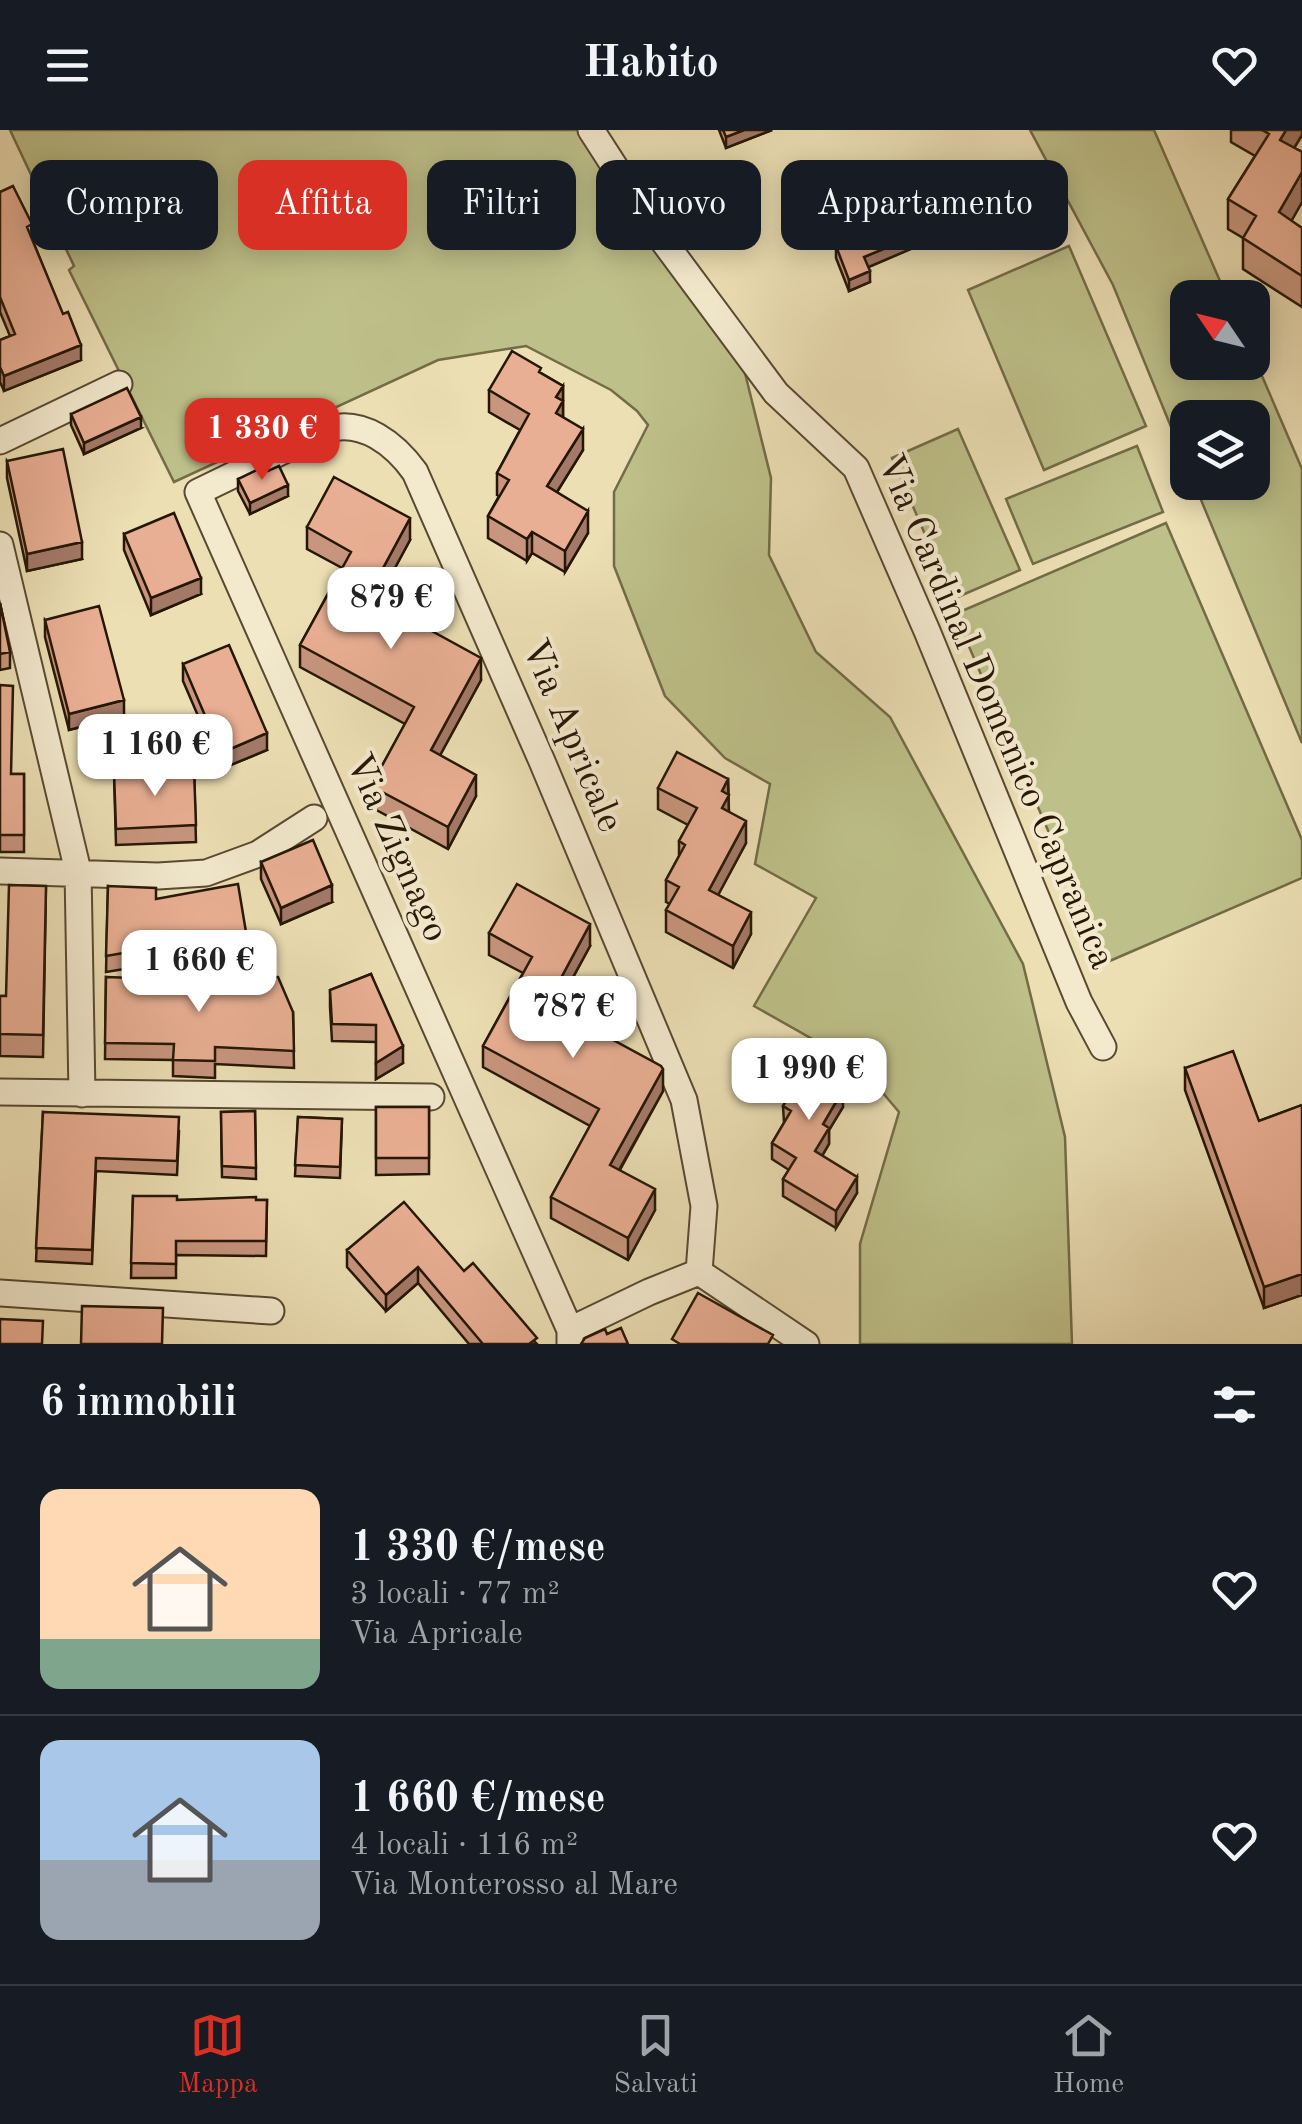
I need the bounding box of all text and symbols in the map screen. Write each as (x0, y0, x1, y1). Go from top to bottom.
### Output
icon: menu (40, 38, 95, 93)
icon: heart (1207, 38, 1262, 93)
text: Habito (583, 42, 719, 87)
chip: Compra (30, 160, 218, 250)
chip: Affitta (238, 160, 407, 250)
chip: Filtri (427, 160, 576, 250)
chip: Nuovo (596, 160, 761, 250)
chip: Appartamento (781, 160, 1068, 250)
north arrow (1170, 280, 1270, 380)
map controls (1170, 280, 1270, 500)
pin: 1 330 € (170, 398, 354, 483)
button: layers (1170, 400, 1270, 500)
text: 1 330 € (207, 414, 317, 446)
street label: Via Cardinal Domenico Capranica (869, 449, 1121, 975)
pin: 879 € (321, 567, 461, 652)
text: 879 € (349, 583, 433, 615)
street label: Via Apricale (513, 634, 629, 838)
pin: 1 160 € (63, 714, 247, 799)
text: 1 160 € (100, 730, 210, 762)
street label: Via Zignago (338, 748, 454, 948)
pin: 1 660 € (107, 930, 291, 1015)
text: 1 660 € (144, 946, 254, 978)
pin: 787 € (503, 976, 643, 1061)
text: 787 € (531, 992, 615, 1024)
pin: 1 990 € (717, 1038, 901, 1123)
text: 1 990 € (754, 1054, 864, 1086)
icon: filters (1207, 1377, 1262, 1432)
text: 6 immobili (40, 1383, 237, 1425)
text: 1 330 €/mese (350, 1528, 606, 1570)
icon: home (120, 1529, 240, 1649)
icon: heart (1207, 1562, 1262, 1617)
text: 3 locali · 77 m² (350, 1579, 560, 1611)
text: Via Apricale (350, 1619, 523, 1651)
text: 1 660 €/mese (350, 1779, 606, 1821)
icon: home (120, 1780, 240, 1900)
icon: heart (1207, 1813, 1262, 1868)
text: 4 locali · 116 m² (350, 1830, 578, 1862)
text: Via Monterosso al Mare (350, 1870, 678, 1902)
tab: Mappa (178, 2008, 258, 2103)
tab: Salvati (614, 2008, 697, 2103)
tab: Home (1053, 2008, 1124, 2103)

